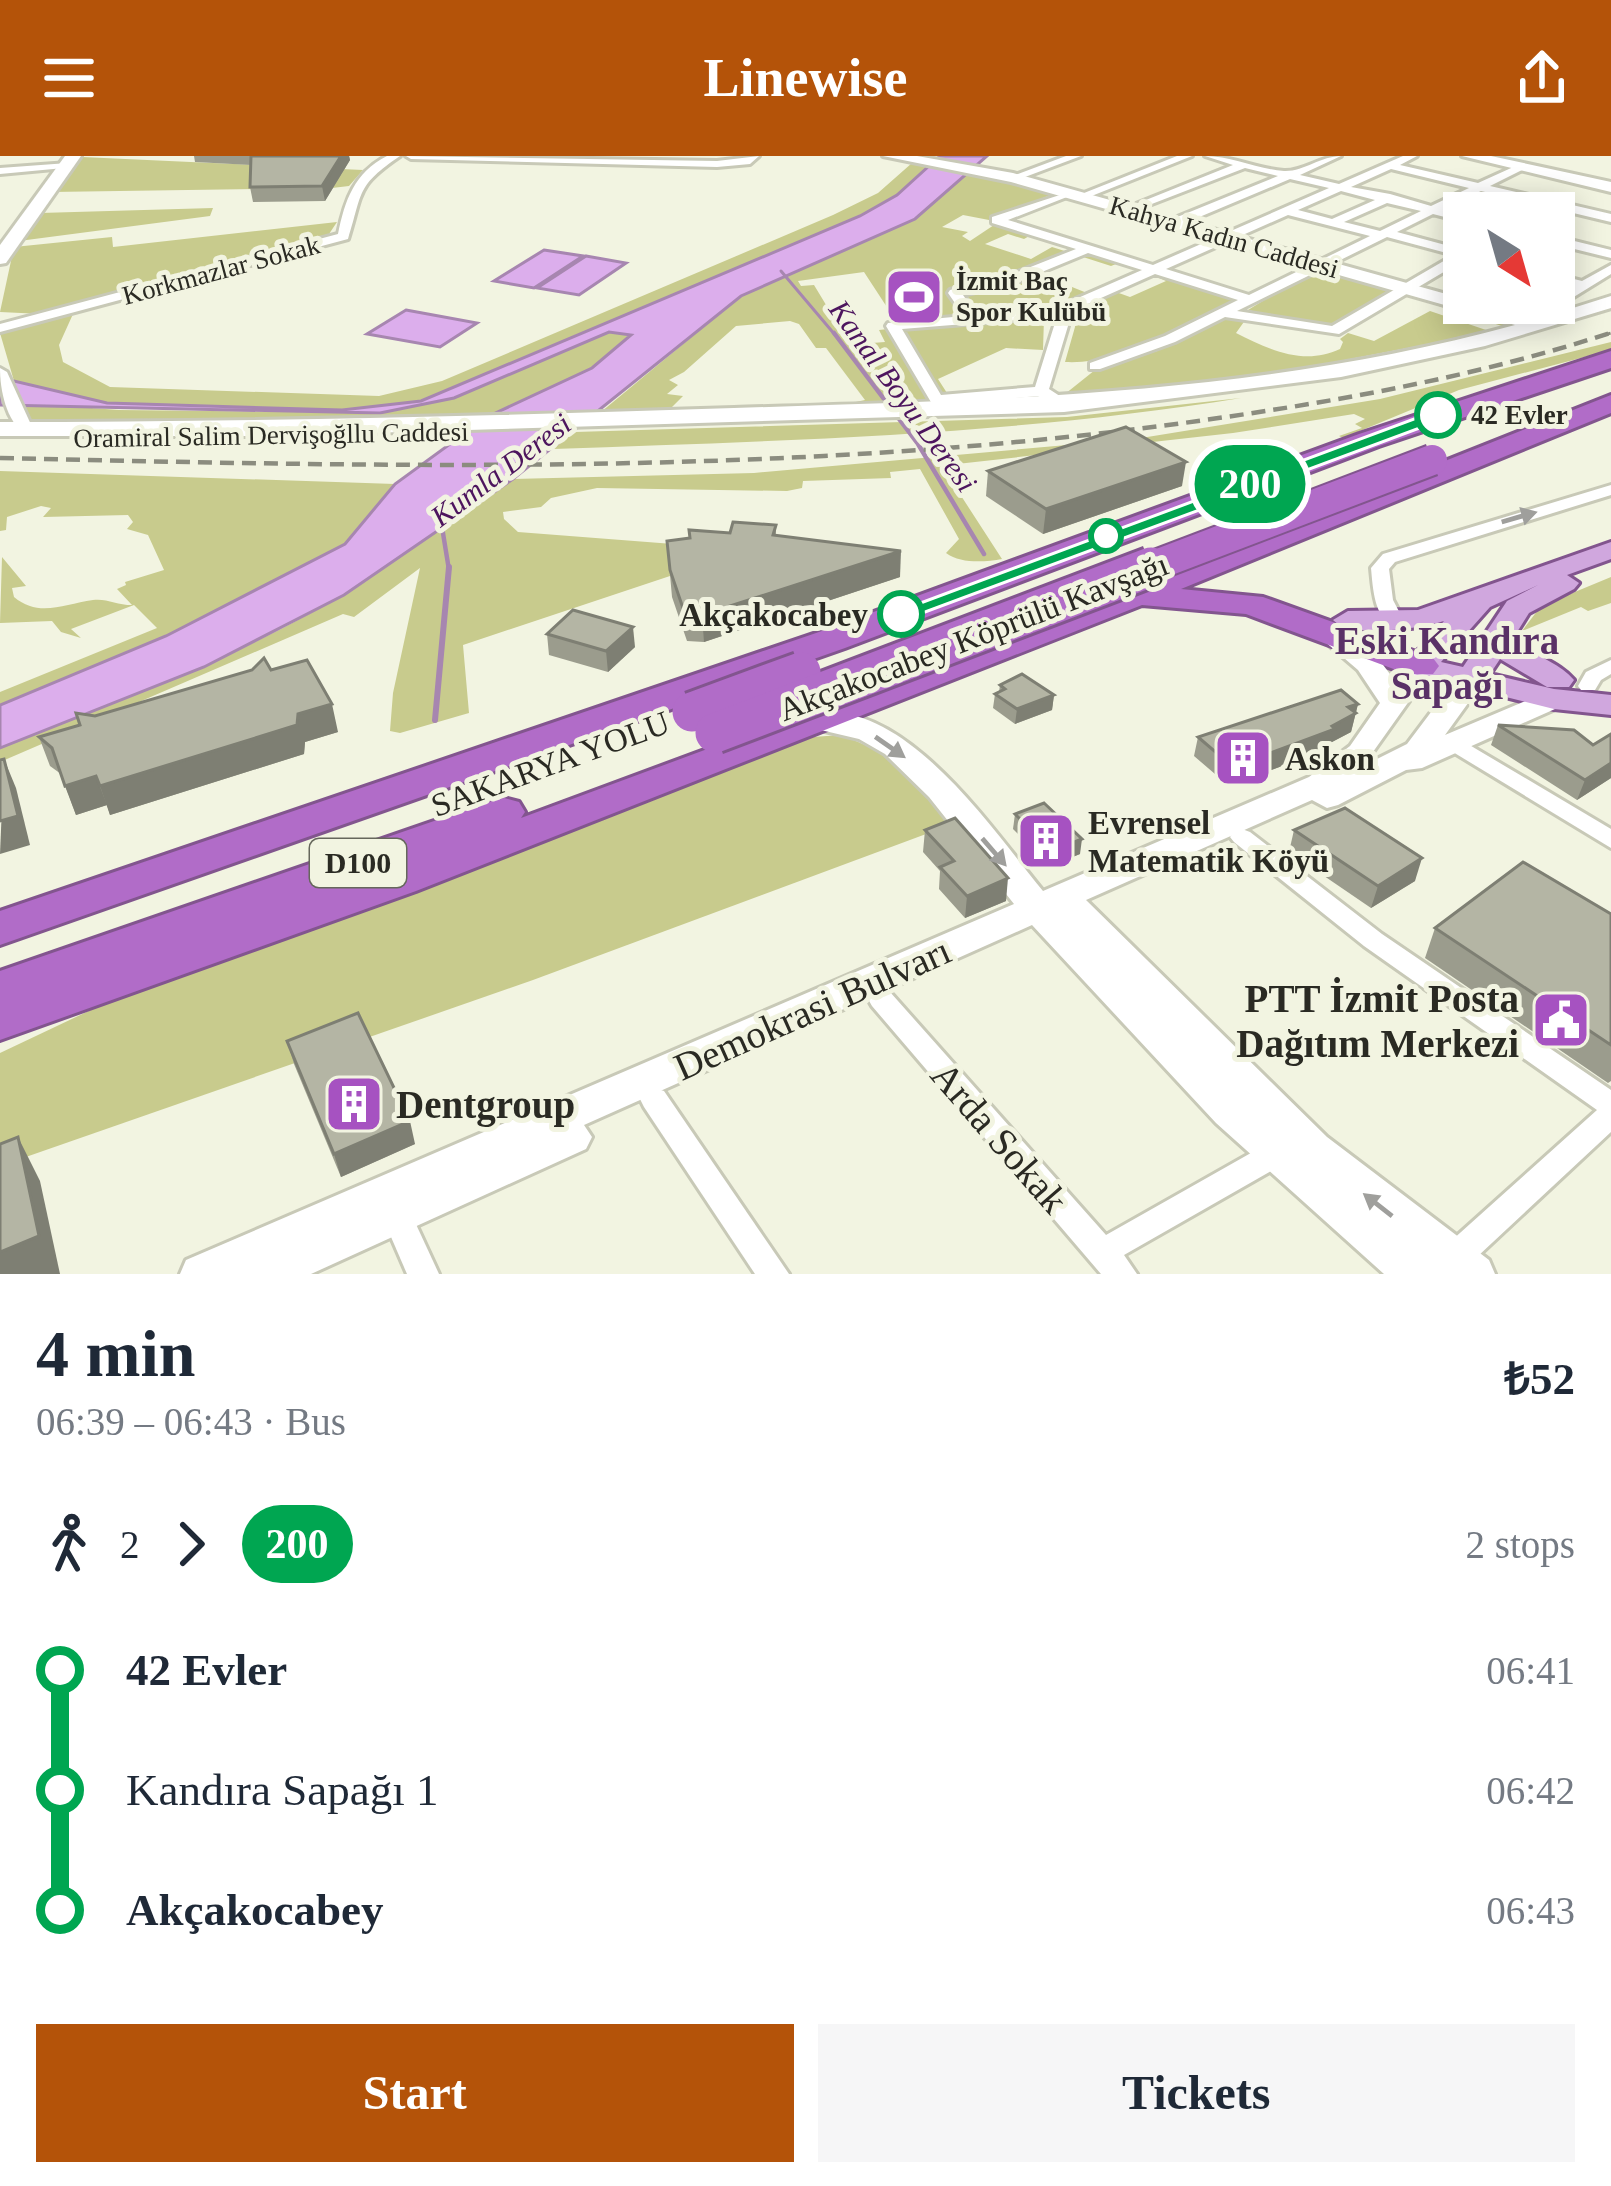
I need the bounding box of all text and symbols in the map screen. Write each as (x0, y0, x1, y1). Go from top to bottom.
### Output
icon: menu (36, 45, 102, 111)
icon: share (1509, 45, 1575, 111)
text: Linewise (703, 48, 908, 108)
street label: Kahya Kadın Caddesi (1106, 190, 1342, 284)
north arrow (1443, 192, 1575, 324)
map controls (1443, 192, 1575, 324)
street label: Korkmazlar Sokak (119, 229, 323, 311)
sports icon: İzmit Baç Spor Kulübü (883, 266, 945, 328)
place label: İzmit Baç Spor Kulübü (956, 266, 1106, 327)
water label: Kanal Boyu Deresi (822, 293, 984, 498)
marker: 42 Evler (1416, 393, 1460, 437)
place label: 42 Evler (1471, 400, 1568, 430)
water label: Kumla Deresi (424, 406, 577, 533)
street label: Oramiral Salim Dervişoğllu Caddesi (73, 417, 469, 453)
line badge: 200 (1181, 445, 1319, 523)
text: 200 (1219, 461, 1282, 507)
one-way arrow (1501, 507, 1538, 525)
unlabelled marker (1090, 520, 1122, 552)
street label: Akçakocabey Köprülü Kavşağı (774, 546, 1173, 728)
marker: Akçakocabey (879, 592, 923, 636)
place label: Akçakocabey (679, 597, 868, 633)
district label: Eski Kandıra Sapağı (1335, 619, 1559, 708)
street label: SAKARYA YOLU (426, 704, 675, 824)
building icon: Askon (1212, 727, 1274, 789)
one-way arrow (874, 735, 906, 758)
place label: Askon (1285, 741, 1375, 777)
place label: Evrensel Matematik Köyü (1088, 805, 1329, 879)
building icon: Evrensel Matematik Köyü (1015, 810, 1077, 872)
one-way arrow (980, 837, 1007, 867)
road number: D100 (310, 839, 406, 887)
street label: Demokrasi Bulvarı (667, 928, 957, 1089)
place label: PTT İzmit Posta Dağıtım Merkezi (1236, 977, 1519, 1066)
public building icon: PTT İzmit Posta Dağıtım Merkezi (1530, 989, 1592, 1051)
street label: Arda Sokak (923, 1053, 1077, 1222)
building icon: Dentgroup (323, 1073, 385, 1135)
place label: Dentgroup (396, 1083, 575, 1127)
one-way arrow (1363, 1193, 1394, 1218)
text: 4 min (36, 1317, 196, 1390)
text: ₺52 (1504, 1354, 1575, 1404)
text: 06:39 – 06:43 · Bus (36, 1400, 346, 1443)
icon: walk (36, 1511, 102, 1577)
icon: forward (158, 1511, 224, 1577)
text: 200 (266, 1521, 329, 1567)
text: 2 (120, 1523, 140, 1566)
text: 2 stops (1466, 1523, 1575, 1566)
text: 42 Evler (126, 1645, 287, 1695)
text: 06:41 (1486, 1649, 1575, 1692)
text: Kandıra Sapağı 1 (126, 1765, 438, 1815)
text: 06:42 (1486, 1769, 1575, 1812)
text: Akçakocabey (126, 1885, 384, 1935)
text: 06:43 (1486, 1889, 1575, 1932)
button: Start (36, 2024, 794, 2162)
button: Tickets (818, 2024, 1575, 2162)

